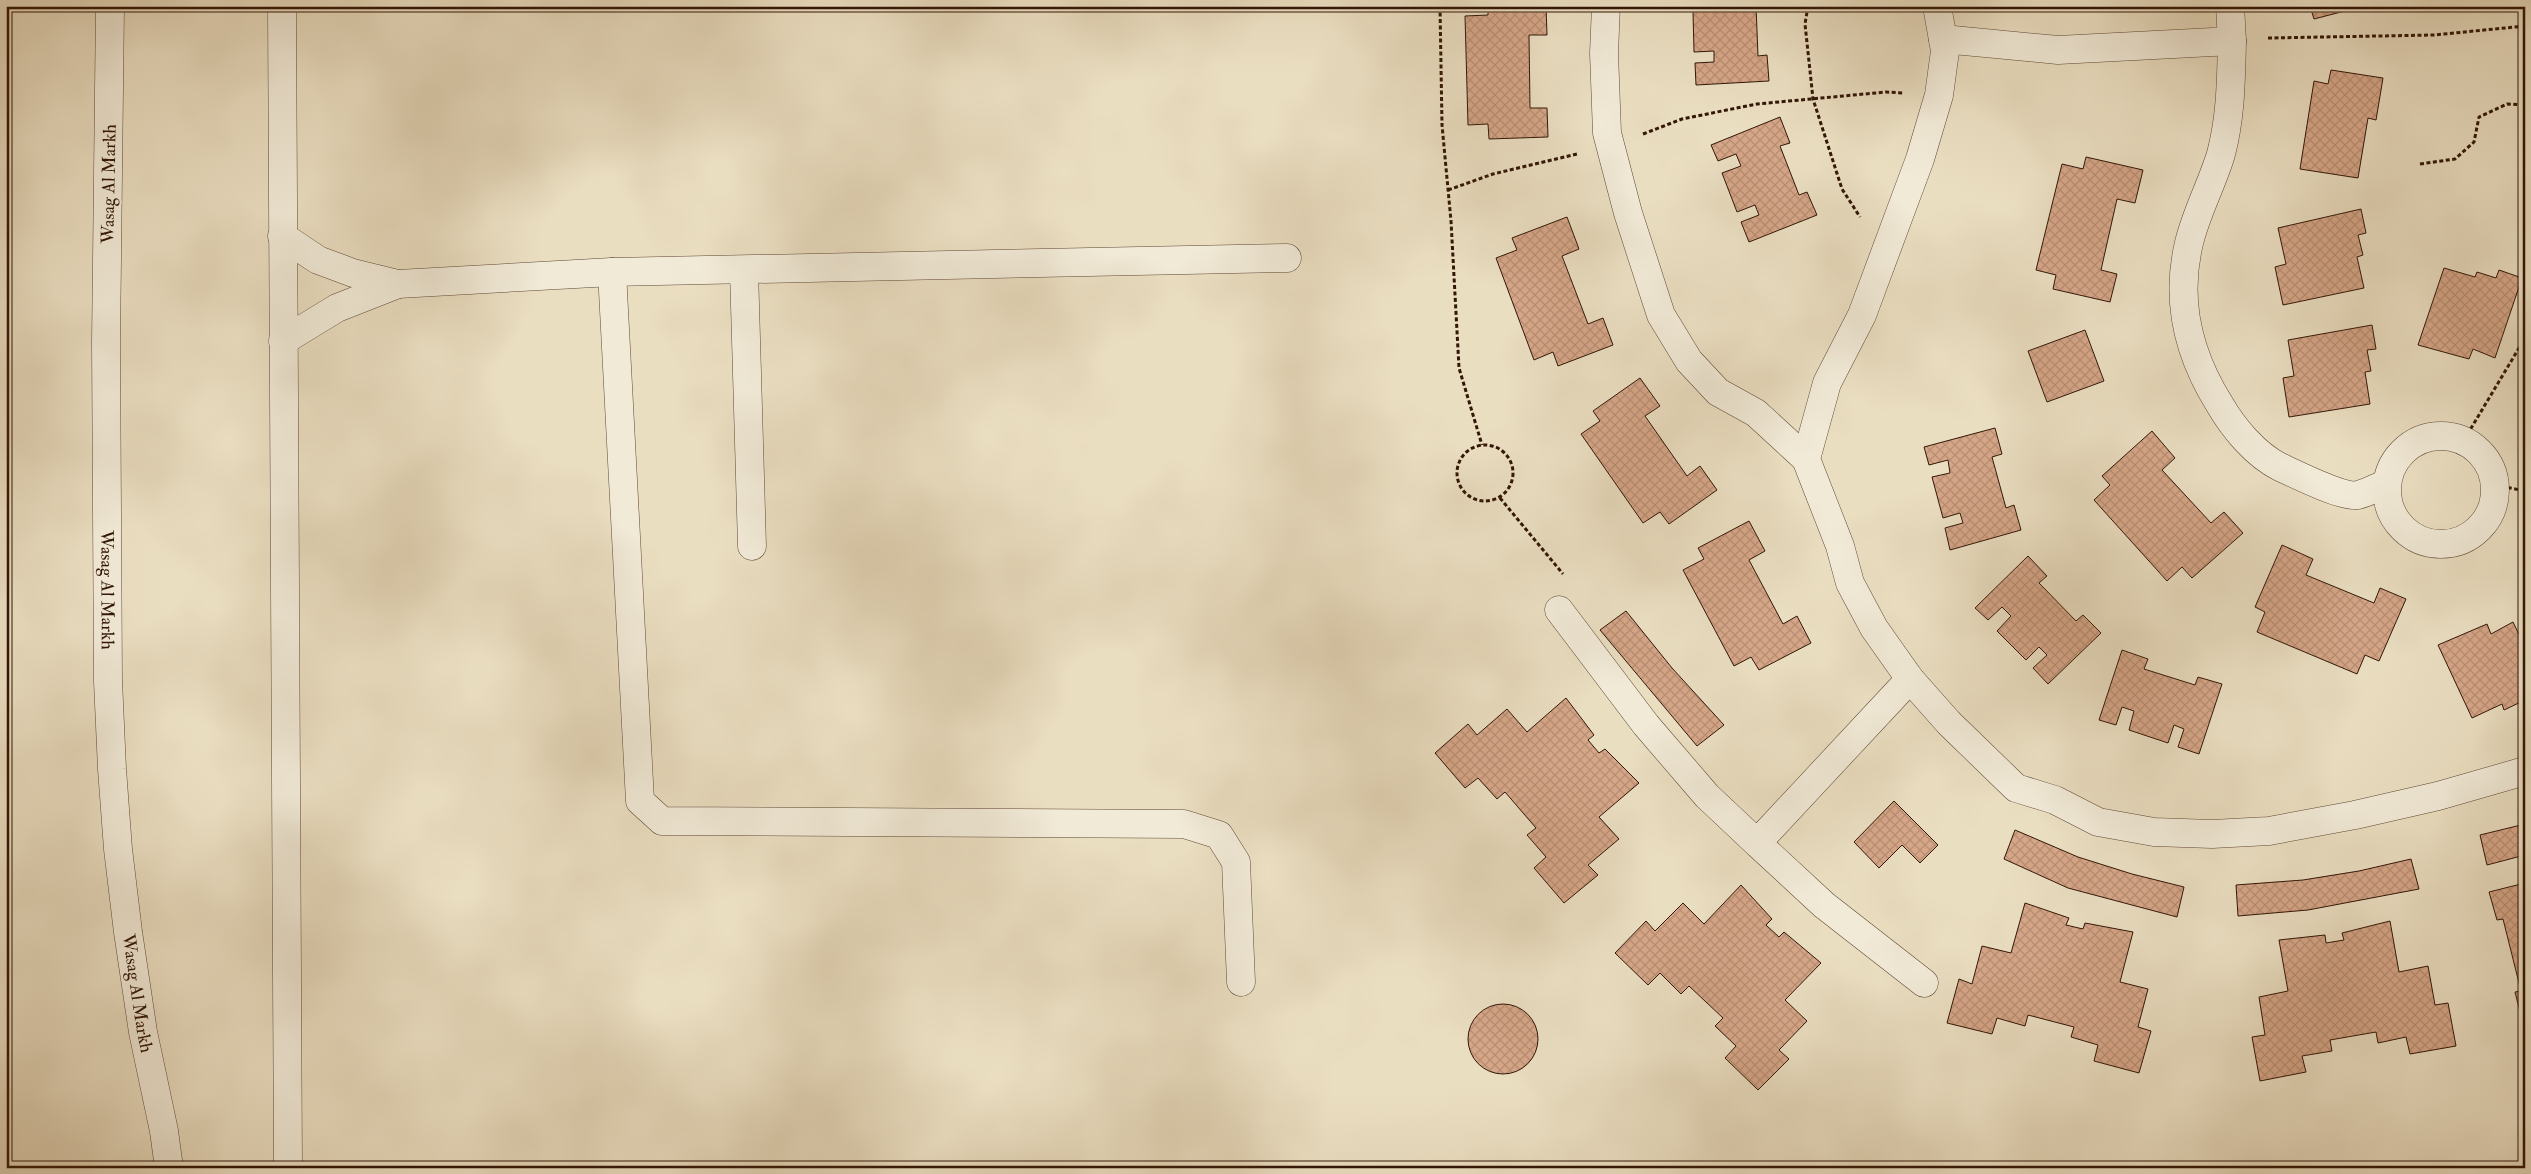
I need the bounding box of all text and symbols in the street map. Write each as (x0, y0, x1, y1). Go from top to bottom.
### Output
street label: Wasag Al Markh (96, 123, 122, 245)
street label: Wasag Al Markh (96, 529, 119, 650)
street label: Wasag Al Markh (117, 932, 159, 1055)

